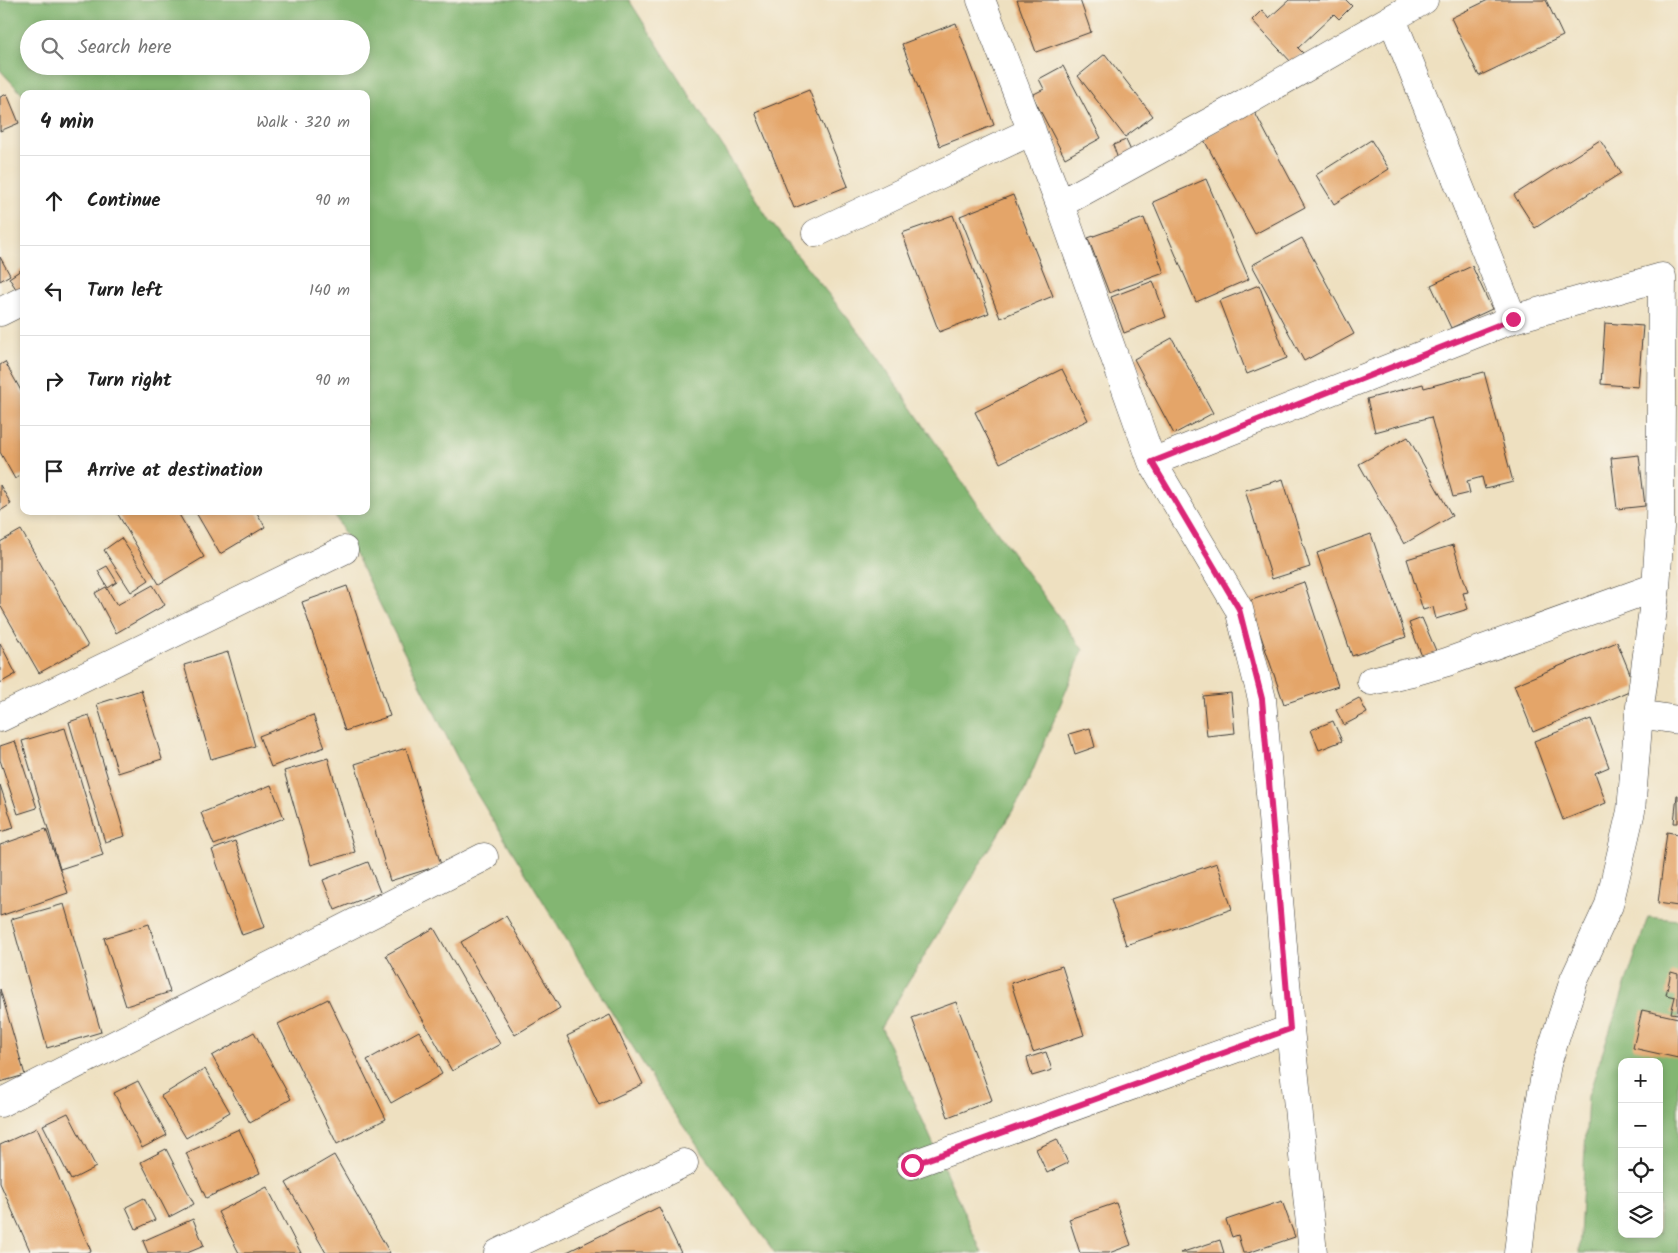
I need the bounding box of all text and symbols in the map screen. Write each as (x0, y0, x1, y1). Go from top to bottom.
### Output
search box (20, 20, 370, 75)
text: Search here (78, 33, 172, 63)
icon: search (38, 34, 66, 62)
text: 4 min (40, 106, 94, 139)
text: Walk · 320 m (256, 110, 350, 135)
text: Continue (87, 186, 160, 216)
icon: ahead (40, 187, 68, 215)
text: 90 m (315, 188, 350, 213)
text: Turn left (87, 276, 162, 306)
icon: left (40, 277, 68, 305)
text: 140 m (309, 278, 350, 303)
route end (1502, 308, 1525, 331)
text: Turn right (87, 366, 172, 396)
icon: right (40, 367, 68, 395)
text: 90 m (315, 368, 350, 393)
text: Arrive at destination (87, 456, 263, 486)
icon: arrive (40, 457, 68, 485)
map controls (1618, 1058, 1663, 1238)
button: + (1618, 1058, 1663, 1103)
button: − (1618, 1103, 1663, 1148)
button: locate (1618, 1148, 1663, 1193)
route start (901, 1154, 924, 1177)
button: layers (1618, 1193, 1663, 1238)

